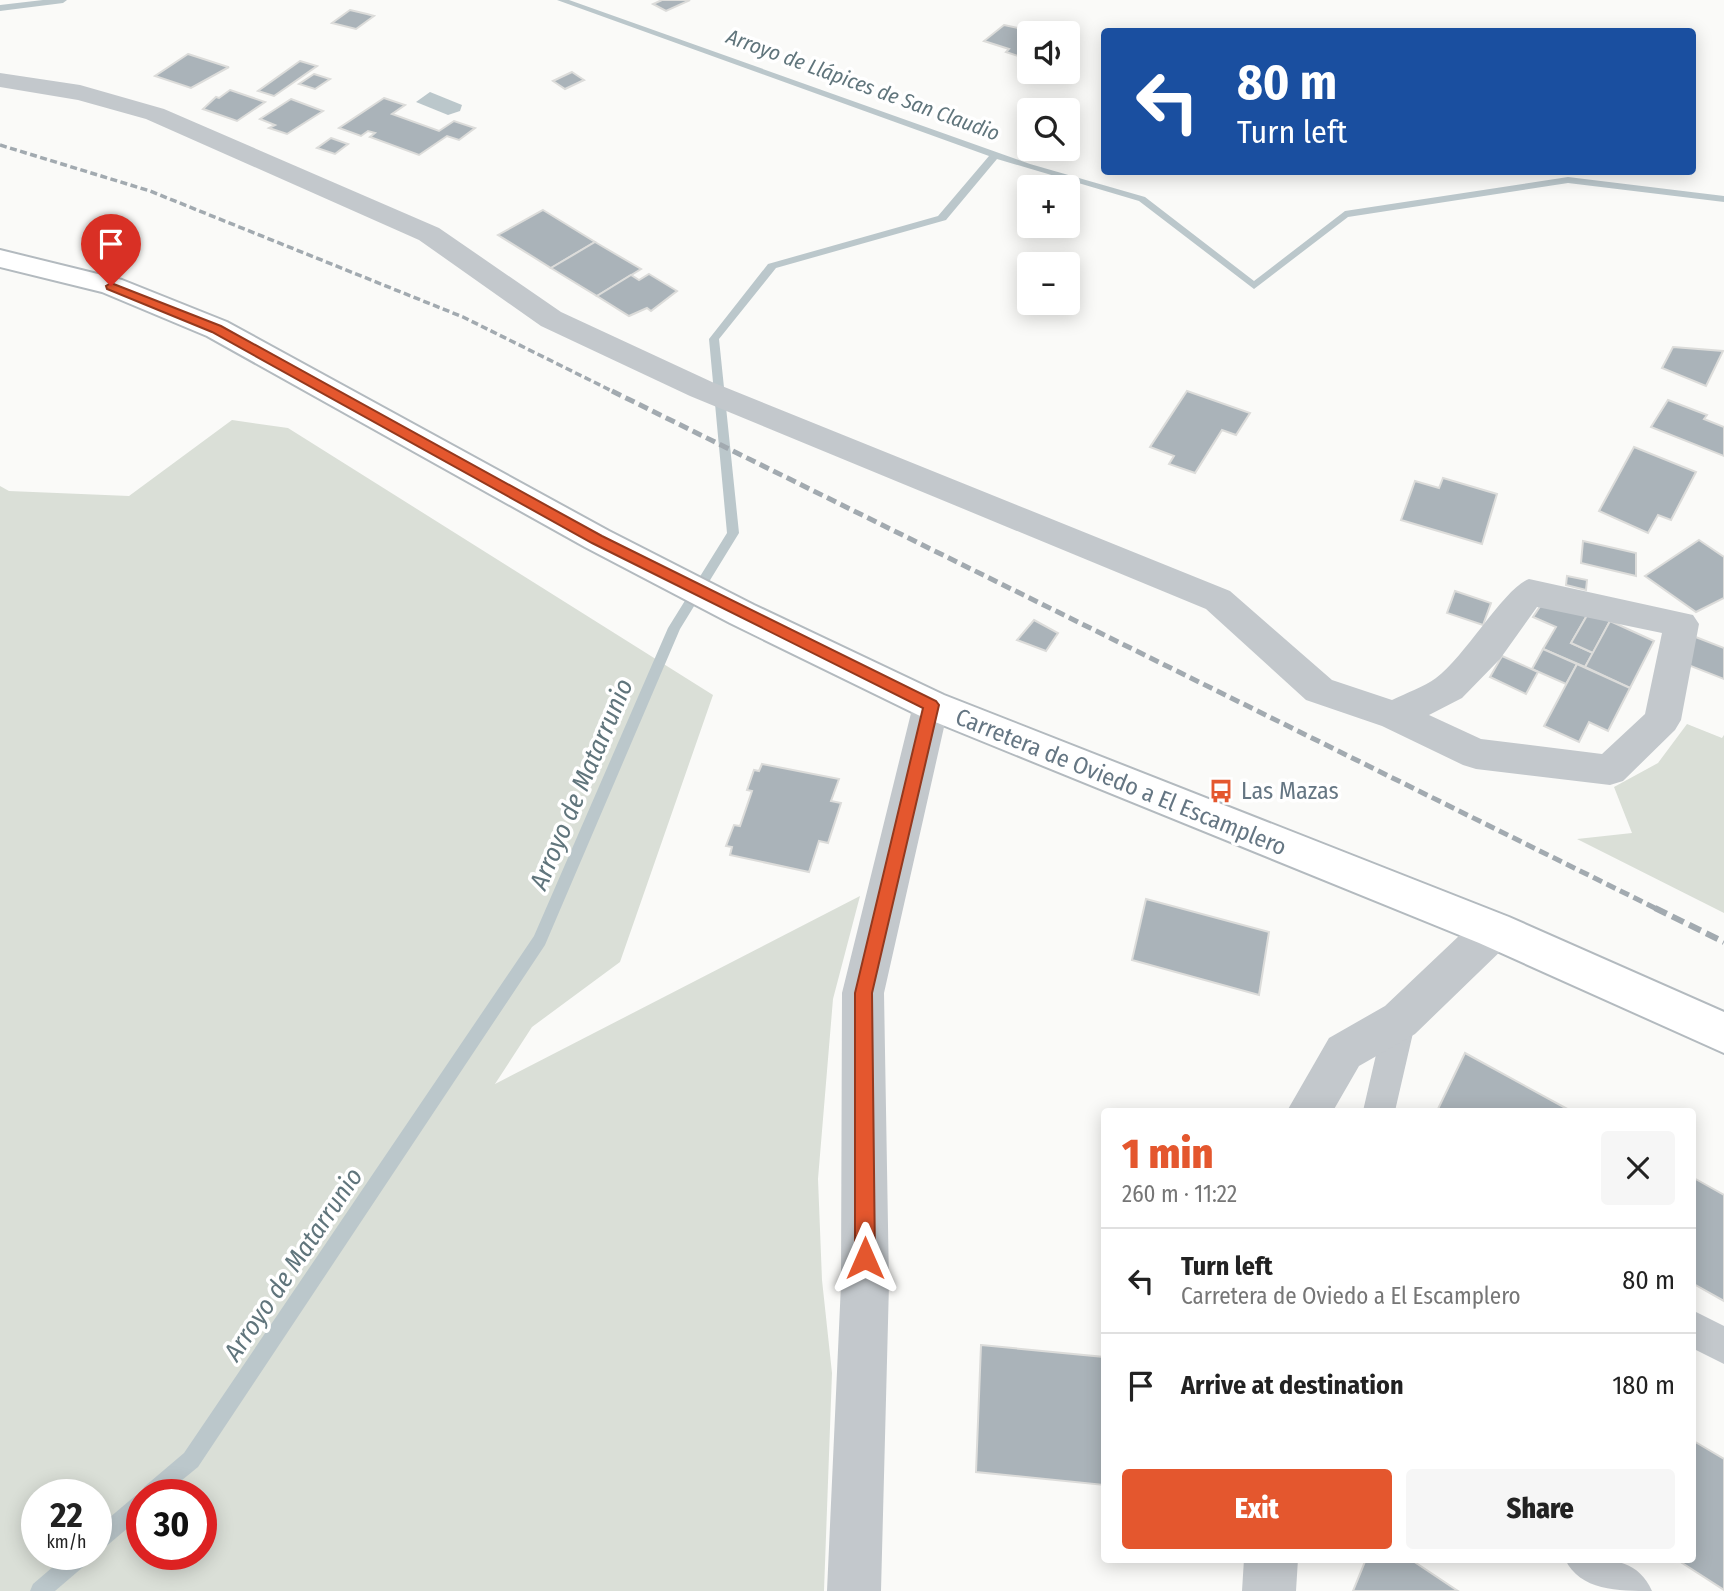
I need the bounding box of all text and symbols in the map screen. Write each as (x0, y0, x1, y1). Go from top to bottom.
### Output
map controls (1017, 21, 1080, 315)
button: sound (1017, 21, 1080, 84)
water label: Arroyo de Llápices de San Claudio (722, 23, 1003, 147)
text: 80 m (1237, 53, 1337, 112)
icon: left (1122, 56, 1213, 147)
button: search (1017, 98, 1080, 161)
text: Turn left (1237, 113, 1347, 151)
button: + (1017, 175, 1080, 238)
pin (81, 214, 141, 286)
icon: arrive (92, 225, 130, 263)
button: − (1017, 252, 1080, 315)
water label: Arroyo de Matarrunio (523, 674, 640, 895)
street label: Carretera de Oviedo a El Escamplero (951, 703, 1291, 861)
bus stop icon: Las Mazas (1207, 777, 1235, 805)
place label: Las Mazas (1241, 777, 1339, 805)
text: 1 min (1122, 1129, 1213, 1179)
button: close (1601, 1131, 1675, 1205)
water label: Arroyo de Matarrunio (217, 1162, 369, 1367)
text: 260 m · 11:22 (1122, 1180, 1237, 1208)
position arrow (828, 1221, 902, 1295)
text: Turn left (1181, 1251, 1273, 1282)
icon: left (1122, 1262, 1160, 1300)
text: 80 m (1622, 1265, 1675, 1296)
text: Carretera de Oviedo a El Escamplero (1181, 1282, 1521, 1310)
icon: arrive (1122, 1367, 1160, 1405)
text: Arrive at destination (1181, 1370, 1404, 1401)
text: 180 m (1612, 1370, 1675, 1401)
button: Exit (1122, 1469, 1392, 1549)
button: Share (1406, 1469, 1675, 1549)
speed limit sign: 30 (126, 1479, 217, 1570)
text: 22 (50, 1494, 83, 1536)
text: km/h (46, 1531, 87, 1553)

